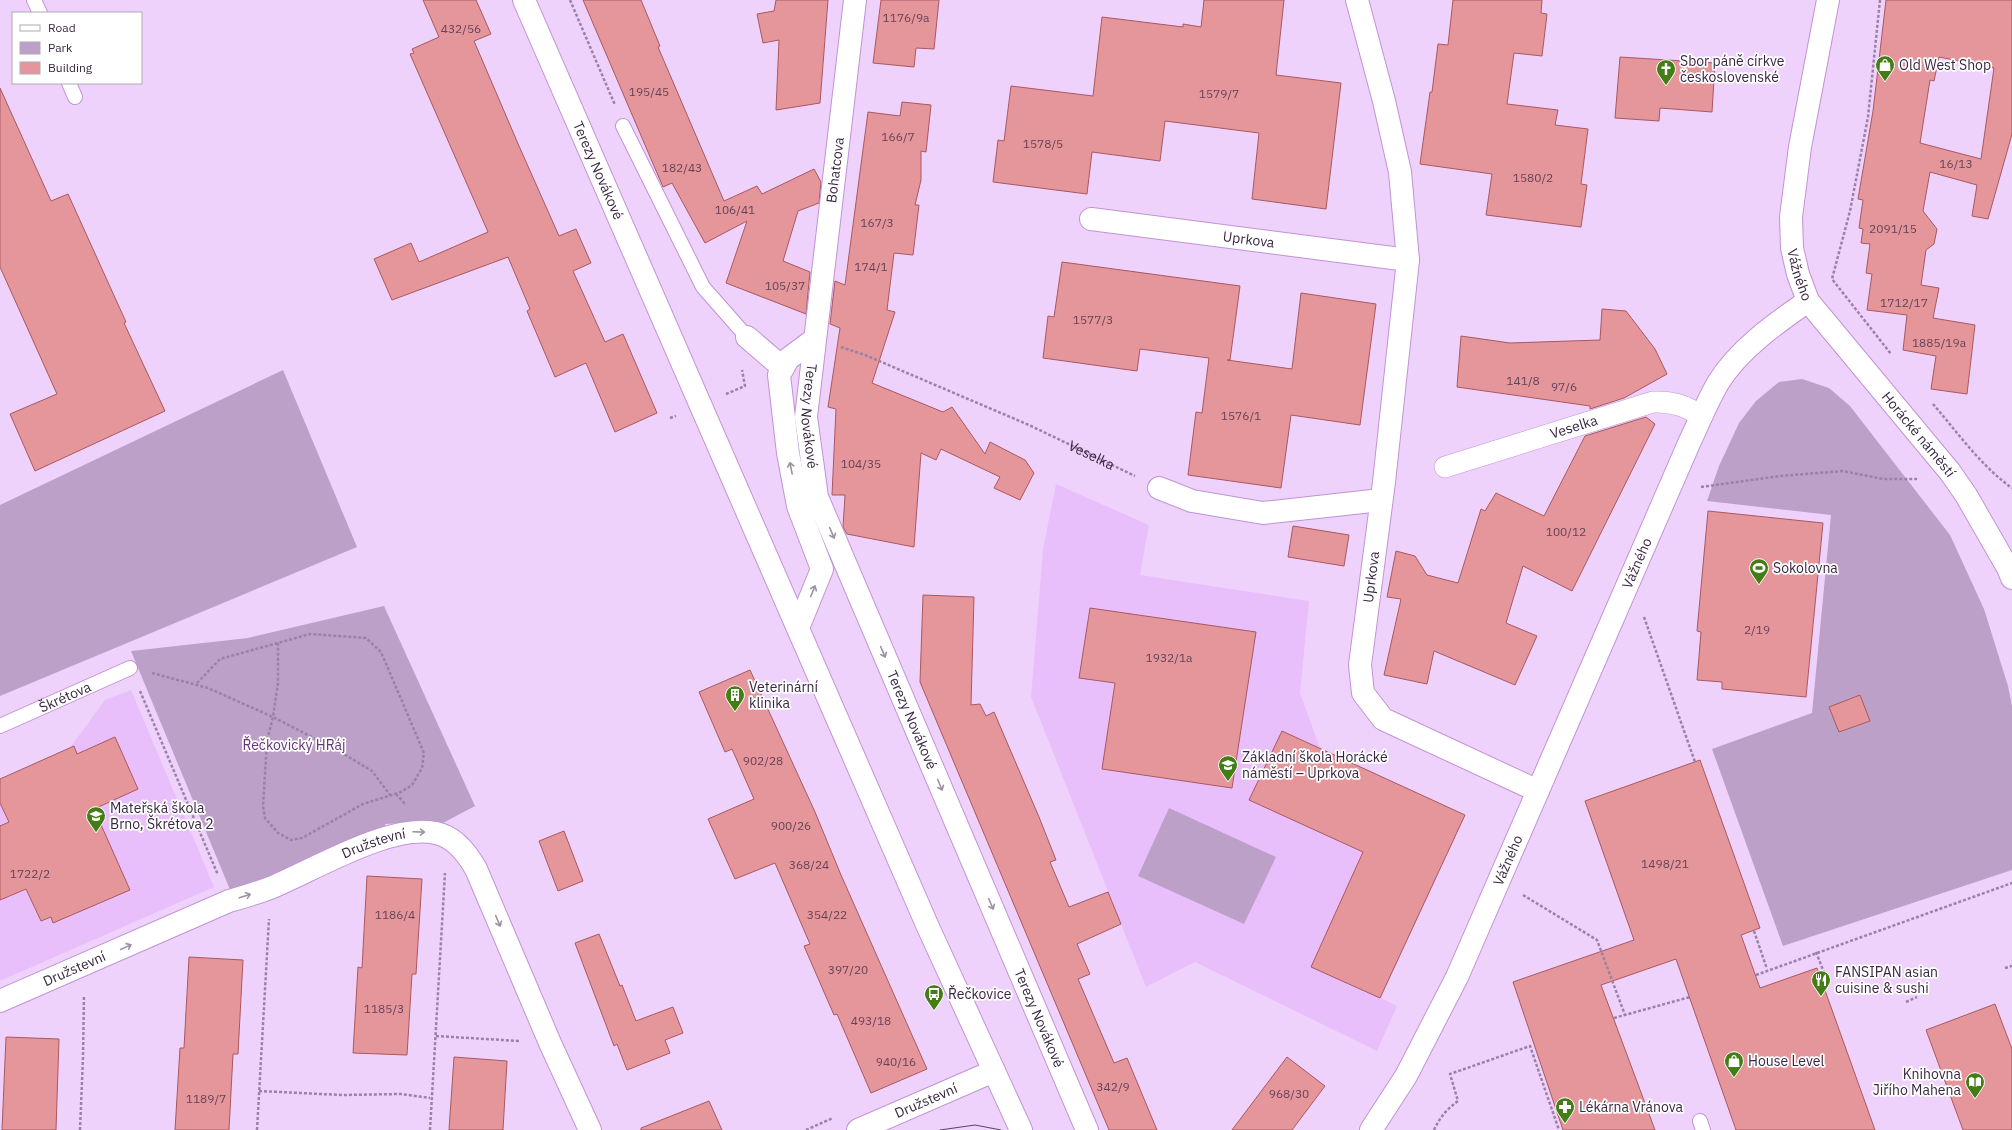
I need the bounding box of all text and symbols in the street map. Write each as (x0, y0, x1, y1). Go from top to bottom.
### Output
house number: 1176/9a (882, 10, 930, 25)
legend (12, 12, 142, 84)
text: Road (48, 20, 76, 35)
house number: 432/56 (441, 21, 481, 36)
text: Park (48, 40, 73, 55)
place label: Sbor páně církve československé (1680, 52, 1785, 86)
shop icon: Old West Shop (1874, 54, 1896, 82)
place label: Old West Shop (1899, 56, 1991, 74)
church icon: Sbor páně církve československé (1655, 58, 1677, 86)
text: Building (48, 60, 93, 75)
house number: 195/45 (629, 84, 669, 99)
house number: 1579/7 (1199, 86, 1239, 101)
street label: Terezy Novákové (569, 119, 628, 223)
house number: 166/7 (881, 129, 915, 144)
street label: Bohatcova (822, 136, 848, 204)
house number: 1578/5 (1023, 136, 1063, 151)
house number: 16/13 (1939, 156, 1973, 171)
house number: 182/43 (662, 160, 702, 175)
house number: 1580/2 (1513, 170, 1553, 185)
house number: 106/41 (715, 202, 755, 217)
house number: 167/3 (860, 215, 894, 230)
house number: 2091/15 (1869, 221, 1917, 236)
street label: Uprkova (1222, 227, 1276, 252)
street label: Vážného (1783, 247, 1816, 303)
house number: 174/1 (854, 259, 888, 274)
house number: 105/37 (765, 278, 805, 293)
house number: 1712/17 (1880, 295, 1928, 310)
house number: 1577/3 (1073, 312, 1113, 327)
house number: 1885/19a (1912, 335, 1967, 350)
street label: Terezy Novákové (797, 363, 822, 470)
house number: 141/8 (1506, 373, 1540, 388)
house number: 97/6 (1551, 379, 1577, 394)
street label: Horácké náměstí (1878, 388, 1960, 481)
house number: 1576/1 (1221, 408, 1261, 423)
street label: Veselka (1548, 411, 1600, 443)
street label: Veselka (1066, 436, 1118, 474)
house number: 104/35 (841, 456, 881, 471)
one-way arrow (787, 462, 795, 475)
house number: 100/12 (1546, 524, 1586, 539)
one-way arrow (829, 526, 837, 538)
street label: Vážného (1618, 535, 1656, 591)
street label: Uprkova (1359, 550, 1383, 604)
sports icon: Sokolovna (1748, 557, 1770, 585)
place label: Sokolovna (1773, 559, 1838, 577)
one-way arrow (809, 586, 817, 598)
house number: 2/19 (1744, 622, 1770, 637)
one-way arrow (880, 646, 888, 658)
house number: 1932/1a (1145, 650, 1193, 665)
street label: Terezy Novákové (883, 668, 941, 772)
street label: Škrétova (36, 677, 94, 717)
place label: Veterinární klinika (749, 678, 818, 712)
building icon: Veterinární klinika (724, 684, 746, 712)
park label: Řečkovický HRáj (242, 735, 346, 754)
place label: Základní škola Horácké náměstí – Uprkova (1242, 748, 1388, 782)
house number: 902/28 (743, 753, 783, 768)
school or university icon: Základní škola Horácké náměstí – Uprkova (1217, 754, 1239, 782)
one-way arrow (936, 778, 944, 790)
place label: Mateřská škola Brno, Škrétova 2 (110, 799, 214, 833)
school or university icon: Mateřská škola Brno, Škrétova 2 (85, 805, 107, 833)
house number: 900/26 (771, 818, 811, 833)
street label: Družstevní (339, 824, 407, 863)
one-way arrow (412, 828, 425, 835)
street label: Vážného (1489, 832, 1527, 888)
house number: 1498/21 (1641, 856, 1689, 871)
house number: 368/24 (789, 857, 829, 872)
house number: 1722/2 (10, 866, 50, 881)
one-way arrow (238, 892, 251, 899)
one-way arrow (987, 898, 995, 910)
house number: 1186/4 (375, 907, 415, 922)
house number: 354/22 (807, 907, 847, 922)
one-way arrow (495, 915, 502, 927)
one-way arrow (119, 943, 131, 950)
street label: Družstevní (40, 947, 109, 990)
house number: 397/20 (828, 962, 868, 977)
place label: FANSIPAN asian cuisine & sushi (1835, 963, 1938, 997)
street label: Terezy Novákové (1010, 966, 1068, 1070)
restaurant icon: FANSIPAN asian cuisine & sushi (1810, 969, 1832, 997)
bus stop icon: Řečkovice (923, 983, 945, 1011)
place label: Řečkovice (948, 984, 1012, 1003)
house number: 1185/3 (364, 1001, 404, 1016)
house number: 493/18 (851, 1013, 891, 1028)
shop icon: House Level (1723, 1050, 1745, 1078)
place label: House Level (1748, 1052, 1824, 1070)
house number: 940/16 (876, 1054, 916, 1069)
place label: Knihovna Jiřího Mahena (1873, 1065, 1962, 1099)
library icon: Knihovna Jiřího Mahena (1964, 1071, 1986, 1099)
street label: Družstevní (892, 1079, 960, 1122)
house number: 342/9 (1096, 1079, 1130, 1094)
house number: 968/30 (1269, 1086, 1309, 1101)
house number: 1189/7 (186, 1091, 226, 1106)
pharmacy icon: Lékárna Vránova (1554, 1096, 1576, 1124)
place label: Lékárna Vránova (1579, 1098, 1684, 1116)

